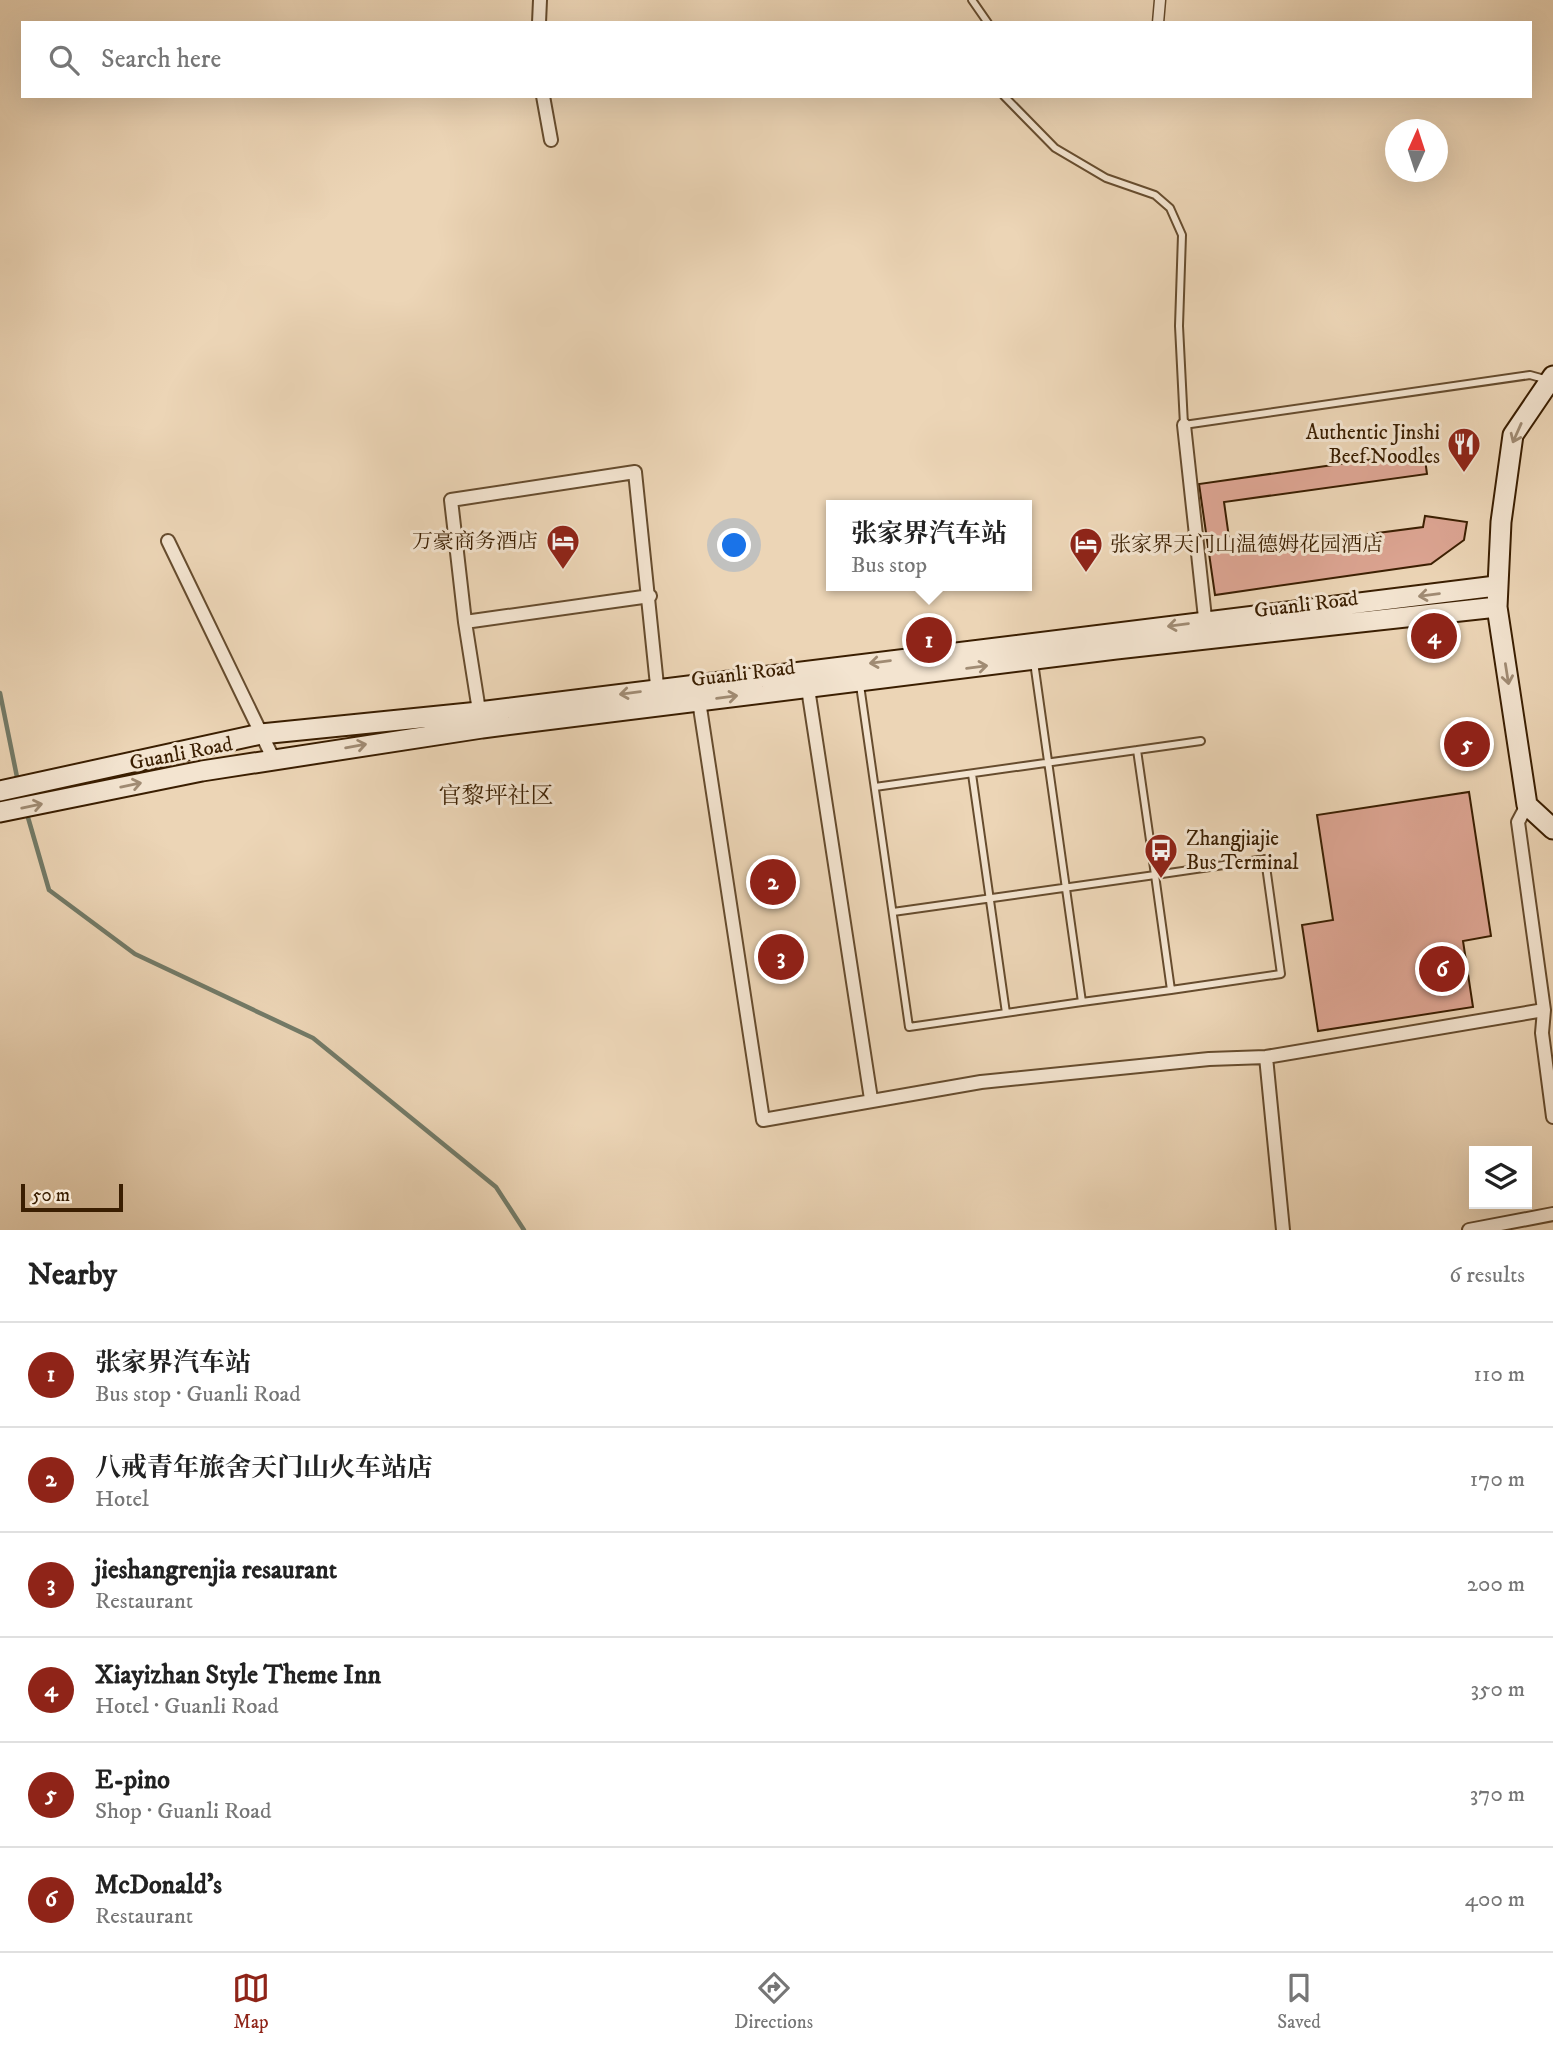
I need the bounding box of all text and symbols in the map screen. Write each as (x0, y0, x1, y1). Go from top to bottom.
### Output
search box (21, 21, 1532, 98)
icon: search (45, 41, 83, 79)
text: Search here (101, 43, 221, 76)
north arrow (1385, 119, 1448, 182)
place label: Authentic Jinshi Beef Noodles (1306, 420, 1440, 470)
one-way arrow (1510, 423, 1523, 444)
restaurant icon: Authentic Jinshi Beef Noodles (1445, 425, 1483, 474)
popup (826, 500, 1032, 591)
text: 张家界汽车站 (851, 518, 1007, 551)
hotel icon: 万豪商务酒店 (544, 522, 582, 571)
hotel icon: 张家界天门山温德姆花园酒店 (1067, 525, 1105, 574)
your location (717, 528, 751, 562)
place label: 万豪商务酒店 (412, 529, 538, 555)
place label: 张家界天门山温德姆花园酒店 (1110, 532, 1383, 558)
text: Bus stop (851, 551, 927, 580)
street label: Guanli Road (1253, 586, 1360, 624)
one-way arrow (1418, 588, 1440, 601)
pin: 4 (1411, 610, 1457, 662)
pin: 1 (906, 614, 952, 666)
one-way arrow (1168, 619, 1190, 632)
street label: Guanli Road (690, 655, 797, 693)
one-way arrow (869, 656, 891, 669)
one-way arrow (965, 661, 988, 674)
one-way arrow (1501, 662, 1514, 685)
one-way arrow (619, 687, 641, 700)
one-way arrow (715, 691, 738, 704)
pin: 5 (1444, 718, 1490, 770)
street label: Guanli Road (127, 731, 235, 777)
one-way arrow (344, 739, 366, 752)
one-way arrow (119, 778, 142, 792)
district label: 官黎坪社区 (439, 782, 554, 811)
one-way arrow (20, 798, 43, 812)
place label: Zhangjiajie Bus Terminal (1186, 826, 1299, 876)
bus stop icon: Zhangjiajie Bus Terminal (1142, 831, 1180, 880)
pin: 2 (750, 856, 796, 908)
pin: 3 (758, 931, 804, 983)
pin: 6 (1419, 943, 1465, 995)
map controls (1469, 1146, 1532, 1209)
button: layers (1469, 1146, 1532, 1209)
scale bar (21, 1181, 122, 1213)
text: 50 m (32, 1184, 70, 1207)
text: Nearby (28, 1257, 117, 1294)
text: 6 results (1449, 1261, 1525, 1290)
text: 张家界汽车站 (95, 1347, 251, 1380)
text: 1 (47, 1360, 55, 1389)
text: 110 m (1474, 1360, 1525, 1389)
text: Bus stop · Guanli Road (95, 1380, 301, 1409)
text: 八戒青年旅舍天门山火车站店 (95, 1452, 433, 1485)
text: 2 (45, 1465, 57, 1494)
text: 170 m (1470, 1465, 1525, 1494)
text: Hotel (95, 1485, 149, 1514)
text: jieshangrenjia resaurant (95, 1554, 337, 1587)
text: 3 (47, 1570, 55, 1599)
text: 200 m (1467, 1570, 1525, 1599)
text: Restaurant (95, 1587, 193, 1616)
text: Xiayizhan Style Theme Inn (95, 1659, 381, 1692)
text: 4 (44, 1675, 58, 1704)
text: 350 m (1470, 1675, 1525, 1704)
text: Hotel · Guanli Road (95, 1692, 279, 1721)
text: E-pino (95, 1764, 170, 1797)
text: 5 (45, 1780, 57, 1809)
text: 370 m (1470, 1780, 1525, 1809)
text: Shop · Guanli Road (95, 1797, 272, 1826)
text: McDonald's (95, 1869, 222, 1902)
text: 6 (45, 1885, 57, 1914)
text: 400 m (1465, 1885, 1525, 1914)
text: Restaurant (95, 1902, 193, 1931)
tab: Map (232, 1969, 270, 2034)
tab: Directions (734, 1969, 813, 2034)
tab: Saved (1277, 1969, 1321, 2034)

